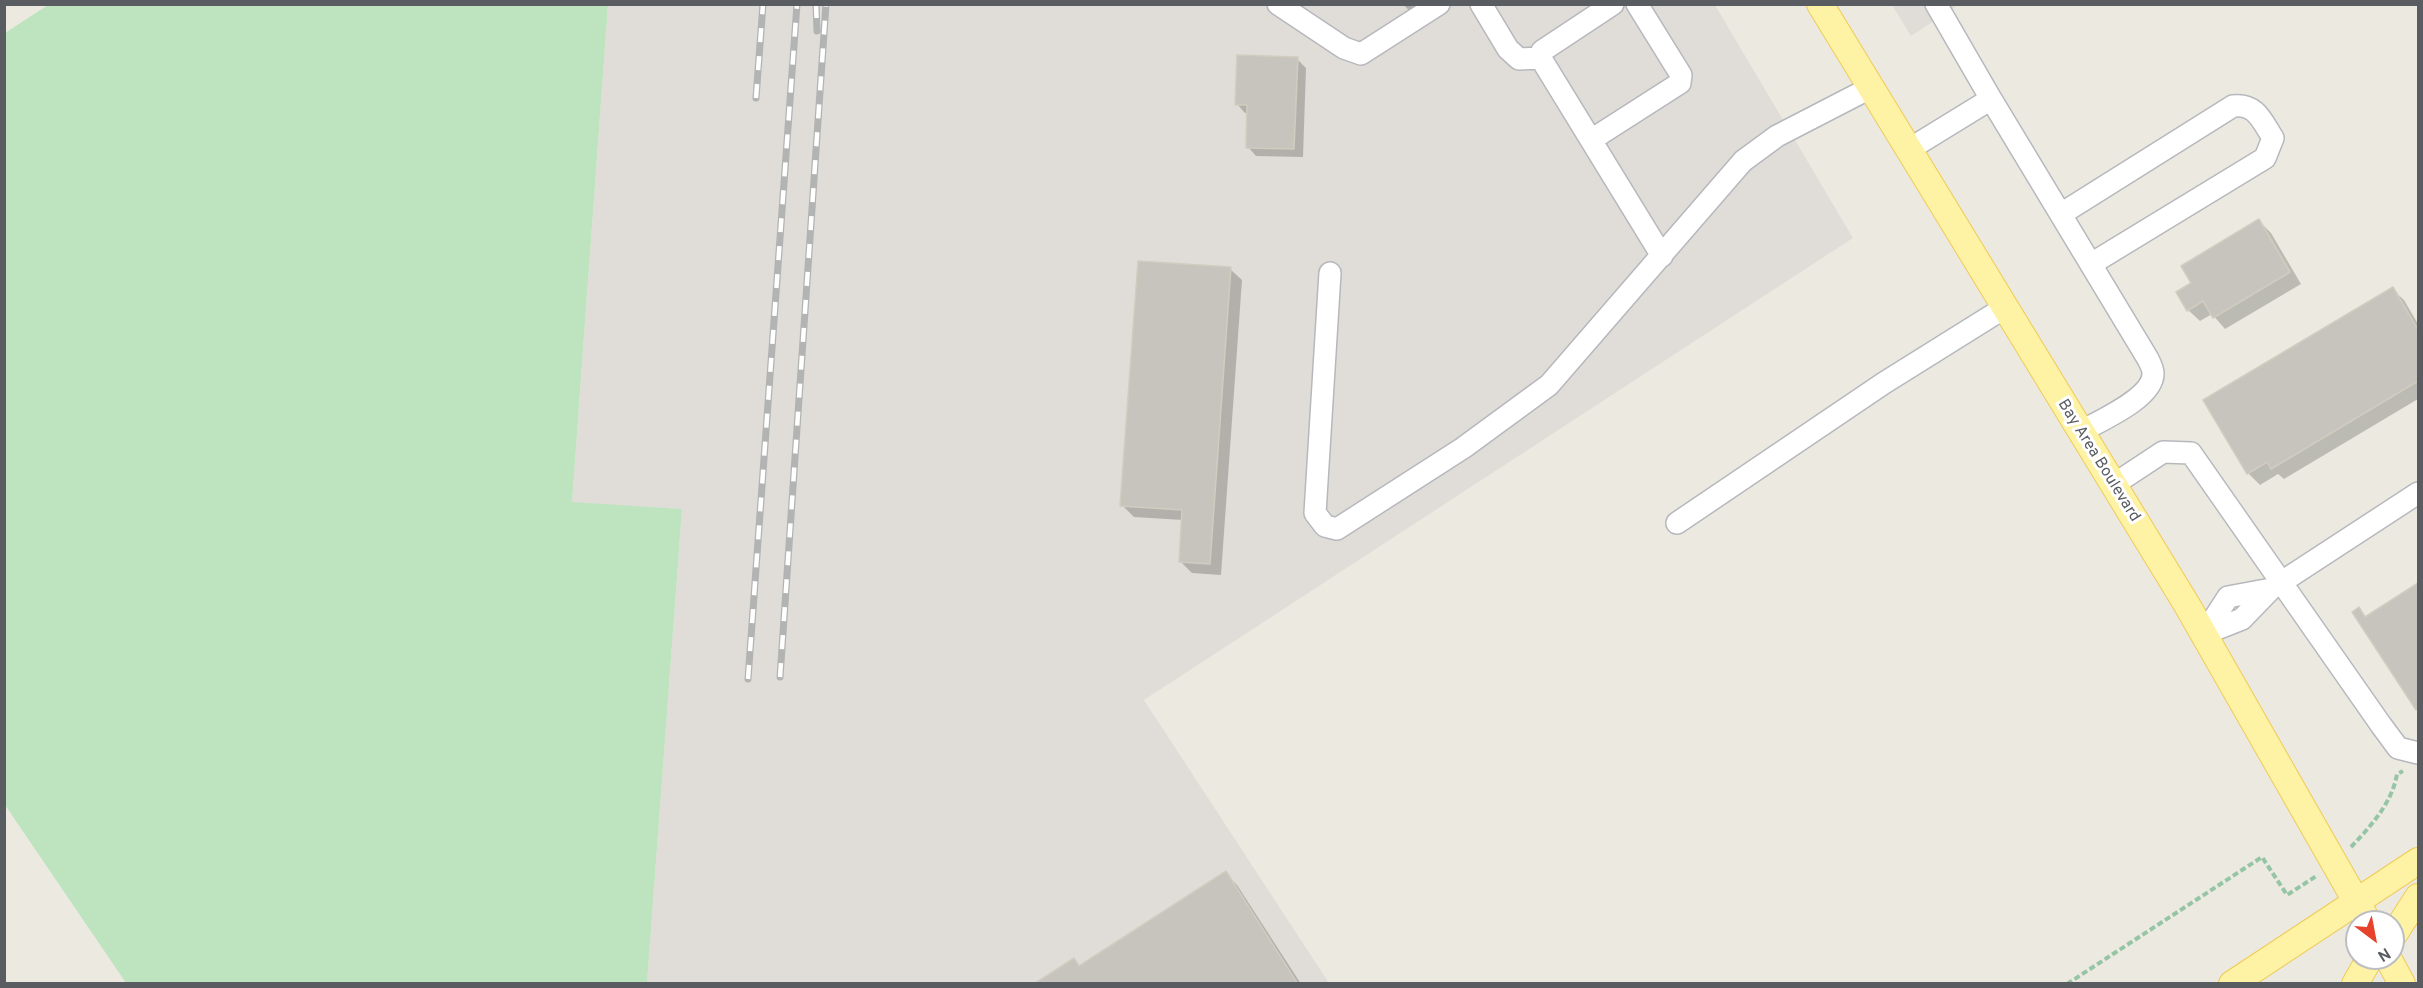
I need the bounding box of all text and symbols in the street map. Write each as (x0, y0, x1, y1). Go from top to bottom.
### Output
street label: Bay Area Boulevard (2052, 396, 2144, 526)
north arrow (2345, 910, 2405, 970)
text: N (2373, 942, 2394, 965)

